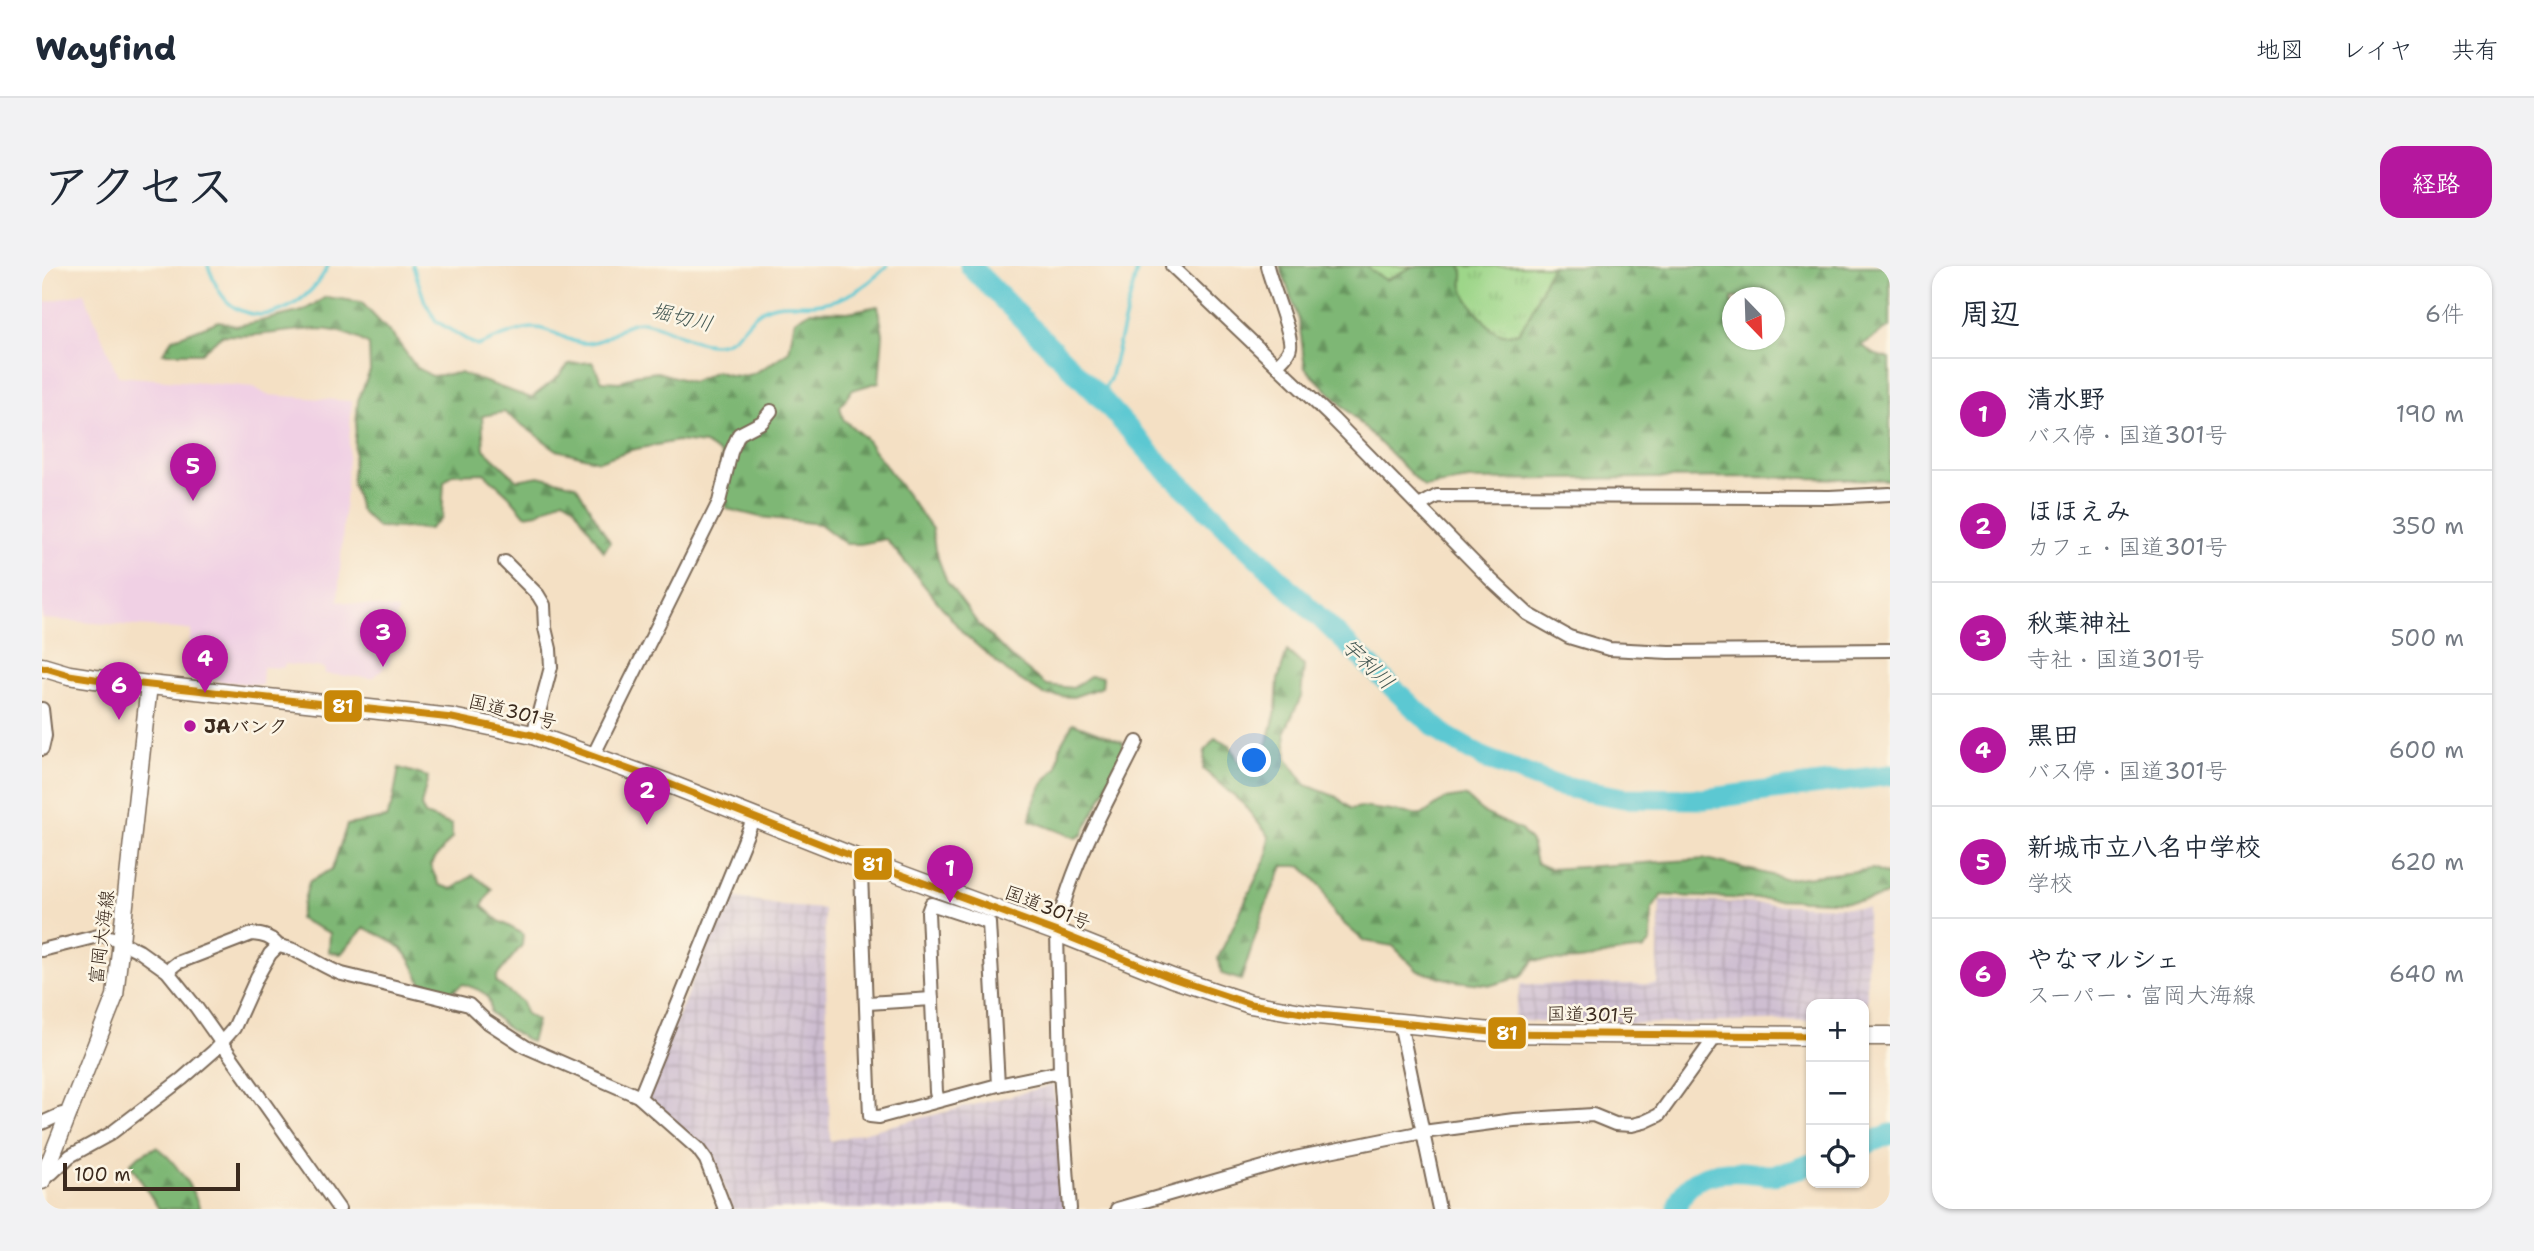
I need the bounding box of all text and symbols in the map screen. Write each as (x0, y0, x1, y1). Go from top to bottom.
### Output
text: Wayfind (35, 26, 176, 71)
text: 地図 (2256, 34, 2304, 66)
text: レイヤ (2342, 34, 2413, 66)
text: 共有 (2451, 34, 2499, 66)
button: 経路 (2380, 146, 2492, 218)
text: アクセス (42, 153, 235, 219)
north arrow (1722, 287, 1785, 350)
text: 周辺 (1960, 293, 2020, 334)
water label: 堀切川 (648, 296, 716, 338)
text: 6件 (2425, 299, 2464, 329)
text: 清水野 (2027, 381, 2105, 416)
text: 1 (1978, 399, 1988, 429)
text: 190 m (2396, 399, 2464, 429)
text: バス停 · 国道301号 (2027, 420, 2228, 450)
pin: 5 (170, 443, 216, 501)
text: ほほえみ (2027, 493, 2131, 528)
text: 2 (1975, 511, 1991, 541)
text: 350 m (2391, 511, 2464, 541)
text: カフェ · 国道301号 (2027, 532, 2228, 562)
text: 秋葉神社 (2027, 605, 2131, 640)
pin: 3 (360, 609, 406, 667)
text: 3 (1975, 623, 1991, 653)
text: 500 m (2390, 623, 2464, 653)
water label: 宇利川 (1336, 632, 1400, 696)
pin: 4 (182, 635, 228, 693)
text: 寺社 · 国道301号 (2027, 644, 2205, 674)
pin: 6 (96, 662, 142, 720)
street label: 国道301号 (466, 688, 560, 735)
line badge: 81 (323, 689, 363, 723)
text: 81 (332, 694, 354, 719)
place label: JAバンク (204, 714, 288, 739)
text: 黒田 (2027, 717, 2079, 752)
marker: JAバンク (182, 718, 198, 734)
text: 4 (1975, 735, 1991, 765)
text: 600 m (2389, 735, 2464, 765)
your location (1237, 743, 1271, 777)
text: バス停 · 国道301号 (2027, 756, 2228, 786)
pin: 2 (624, 767, 670, 825)
text: 新城市立八名中学校 (2027, 829, 2261, 864)
pin: 1 (927, 845, 973, 903)
line badge: 81 (853, 847, 893, 881)
text: 5 (1976, 847, 1990, 877)
text: 620 m (2390, 847, 2464, 877)
text: 81 (862, 852, 884, 877)
text: 学校 (2027, 868, 2073, 898)
street label: 国道301号 (1001, 880, 1095, 935)
street label: 富岡大海線 (83, 888, 120, 986)
text: やなマルシェ (2027, 941, 2180, 976)
text: 6 (1975, 959, 1991, 989)
text: 640 m (2389, 959, 2464, 989)
text: スーパー · 富岡大海線 (2027, 980, 2255, 1010)
map controls (1806, 999, 1869, 1188)
button: + (1806, 999, 1869, 1062)
street label: 国道301号 (1546, 1001, 1638, 1028)
line badge: 81 (1487, 1016, 1527, 1050)
text: 81 (1496, 1021, 1518, 1046)
button: − (1806, 1062, 1869, 1125)
button: locate (1806, 1125, 1869, 1188)
scale bar (63, 1160, 240, 1192)
text: 100 m (74, 1162, 131, 1187)

